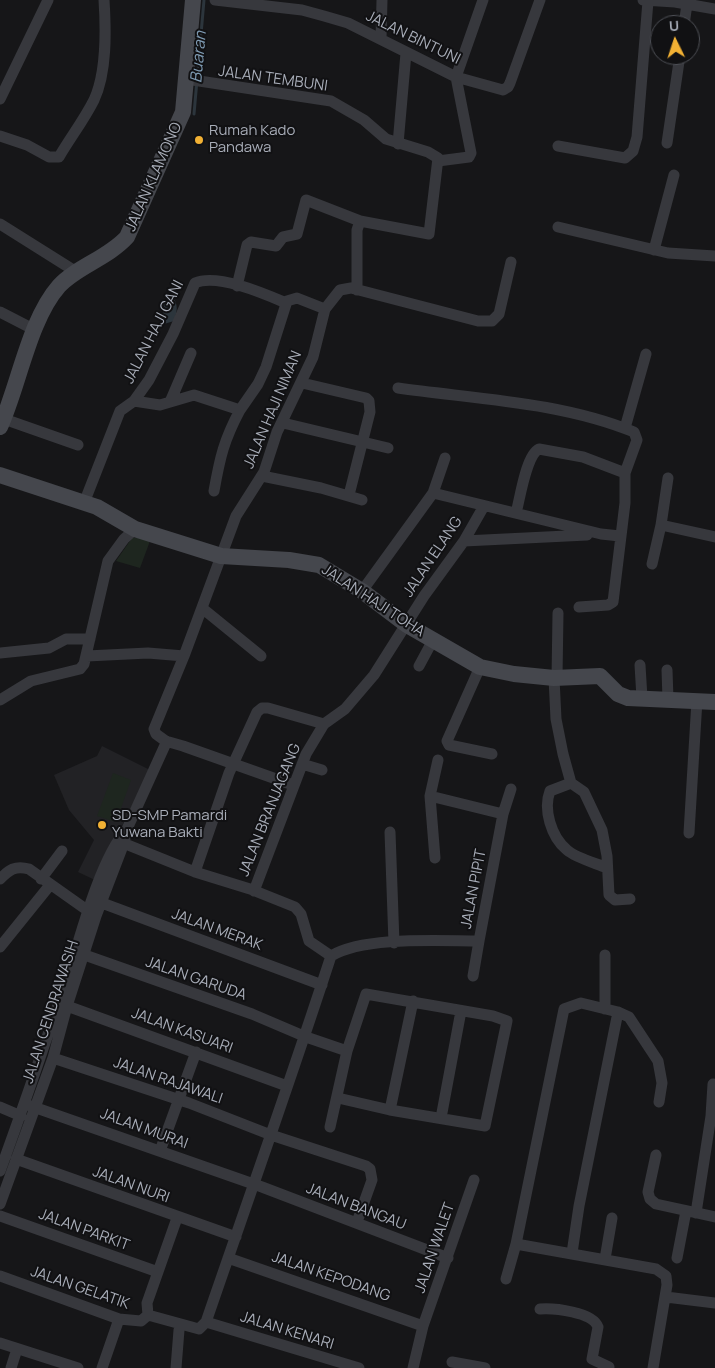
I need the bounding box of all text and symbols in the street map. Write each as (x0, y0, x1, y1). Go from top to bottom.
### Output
street label: JALAN BINTUNI (363, 7, 463, 69)
north arrow (650, 15, 700, 65)
text: U (668, 16, 680, 35)
water label: Buaran (187, 30, 211, 84)
street label: JALAN TEMBUNI (217, 62, 329, 96)
street label: JALAN KLAMONO (122, 120, 186, 234)
place label: Rumah Kado Pandawa (209, 122, 295, 157)
marker: Rumah Kado Pandawa (193, 134, 205, 146)
street label: JALAN HAJI GANI (120, 277, 188, 387)
street label: JALAN HAJI NIMAN (240, 349, 306, 471)
street label: JALAN ELANG (399, 513, 467, 601)
street label: JALAN HAJI TOHA (318, 561, 428, 641)
street label: JALAN BRANJAGANG (235, 741, 305, 879)
place label: SD-SMP Pamardi Yuwana Bakti (112, 807, 227, 842)
marker: SD-SMP Pamardi Yuwana Bakti (96, 819, 108, 831)
street label: JALAN PIPIT (457, 848, 491, 930)
street label: JALAN MERAK (169, 905, 265, 955)
street label: JALAN CENDRAWASIH (19, 938, 83, 1086)
street label: JALAN GARUDA (143, 953, 249, 1005)
street label: JALAN KASUARI (129, 1004, 235, 1058)
street label: JALAN RAJAWALI (111, 1054, 225, 1108)
street label: JALAN MURAI (98, 1105, 190, 1153)
street label: JALAN NURI (90, 1163, 172, 1207)
street label: JALAN BANGAU (304, 1180, 408, 1234)
street label: JALAN WALET (411, 1201, 459, 1295)
street label: JALAN PARKIT (36, 1205, 132, 1255)
street label: JALAN KEPODANG (269, 1248, 393, 1306)
street label: JALAN GELATIK (28, 1263, 132, 1313)
street label: JALAN KENARI (238, 1308, 336, 1354)

